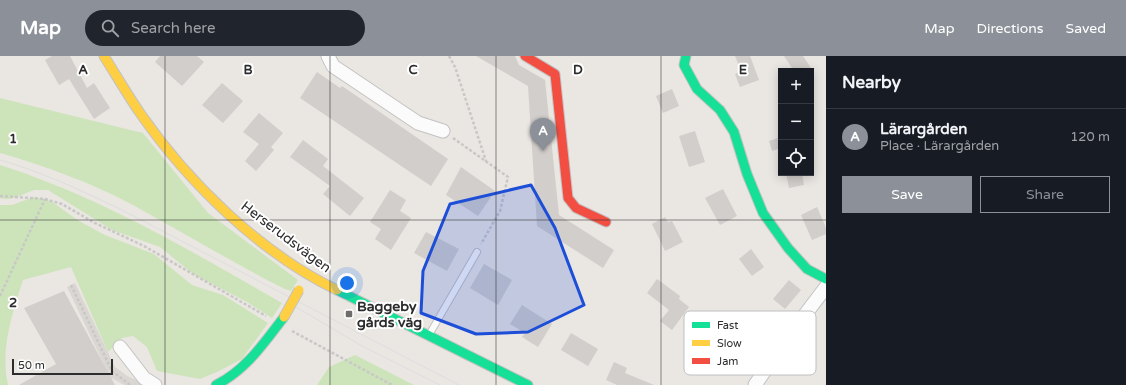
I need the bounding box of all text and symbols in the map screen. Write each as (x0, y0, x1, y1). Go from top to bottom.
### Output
search box (85, 10, 365, 46)
text: Map (20, 17, 61, 39)
icon: search (99, 17, 121, 39)
text: Search here (131, 19, 215, 37)
text: Map (924, 20, 955, 37)
text: Directions (977, 20, 1044, 37)
text: Saved (1066, 20, 1106, 37)
text: A (78, 62, 88, 78)
text: B (243, 62, 253, 78)
text: C (408, 62, 418, 78)
text: D (573, 62, 583, 78)
text: E (739, 62, 747, 78)
map controls (778, 68, 814, 176)
button: + (778, 68, 814, 104)
text: Nearby (842, 72, 901, 93)
button: − (778, 104, 814, 140)
pin: A (530, 118, 556, 151)
text: Lärargården (880, 120, 967, 138)
text: A (850, 129, 860, 145)
text: 120 m (1070, 129, 1110, 145)
text: 1 (9, 131, 17, 147)
text: Place · Lärargården (880, 138, 999, 154)
button: locate (778, 140, 814, 176)
button: Save (842, 176, 972, 213)
button: Share (980, 176, 1110, 213)
street label: Herserudsvägen (238, 198, 334, 276)
your location (337, 273, 357, 293)
text: 2 (9, 295, 17, 311)
place label: Baggeby gårds väg (357, 298, 422, 331)
marker: Baggeby gårds väg (344, 309, 354, 319)
legend (684, 311, 816, 375)
text: Fast (717, 319, 738, 332)
text: Slow (717, 337, 742, 350)
text: Jam (717, 355, 738, 368)
scale bar (12, 357, 113, 376)
text: 50 m (18, 359, 45, 372)

